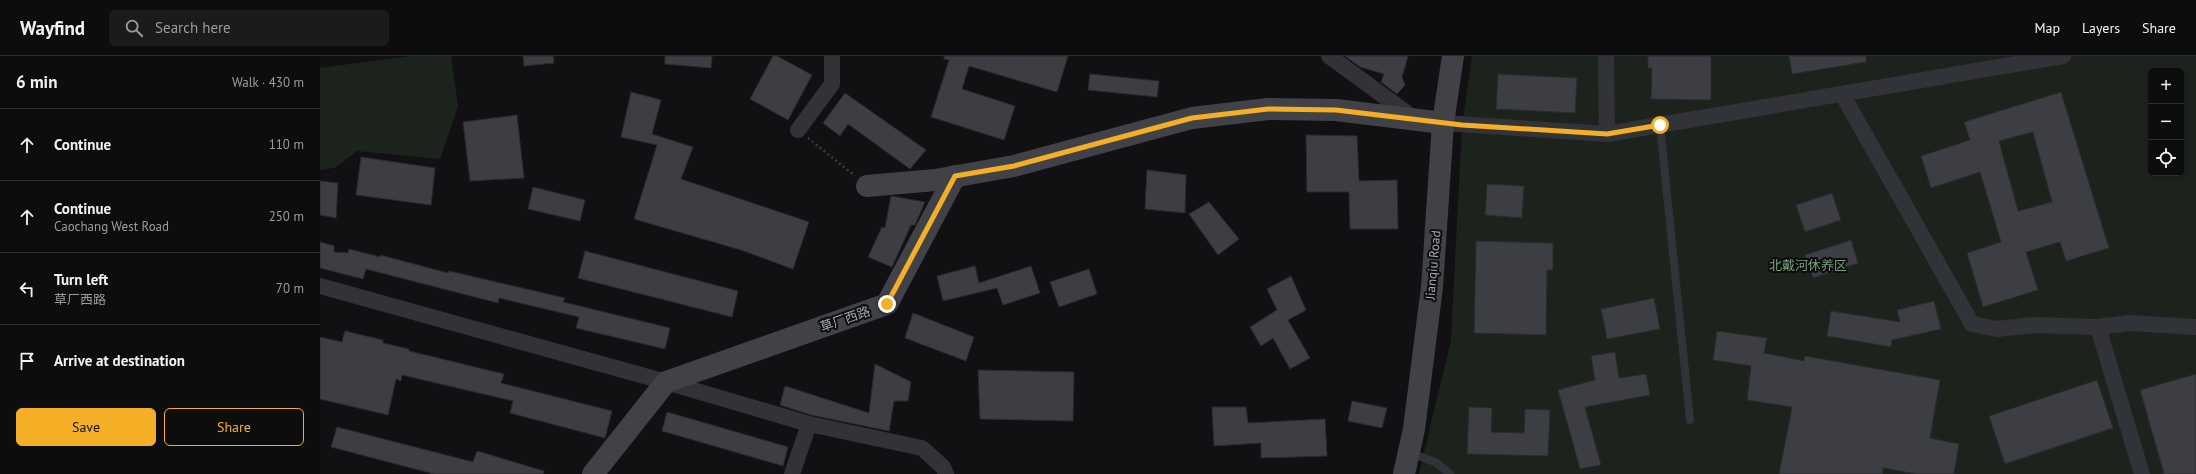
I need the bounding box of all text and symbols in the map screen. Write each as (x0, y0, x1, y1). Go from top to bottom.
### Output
search box (109, 10, 389, 46)
text: Wayfind (20, 16, 85, 40)
icon: search (123, 17, 145, 39)
text: Search here (155, 18, 231, 37)
text: Map (2034, 19, 2060, 37)
text: Layers (2082, 19, 2120, 37)
text: Share (2142, 19, 2176, 37)
map controls (2148, 68, 2184, 176)
button: + (2148, 68, 2184, 104)
text: 6 min (16, 71, 57, 93)
text: Walk · 430 m (232, 74, 304, 91)
button: − (2148, 104, 2184, 140)
route start (1651, 116, 1669, 134)
icon: ahead (16, 134, 38, 156)
text: Continue (54, 135, 111, 154)
text: 110 m (269, 136, 304, 153)
button: locate (2148, 140, 2184, 176)
text: Continue (54, 199, 111, 218)
icon: ahead (16, 206, 38, 228)
text: 250 m (269, 208, 304, 225)
text: Caochang West Road (54, 218, 169, 235)
street label: Jianqiu Road (1421, 230, 1444, 301)
park label: 北戴河休养区 (1769, 257, 1847, 274)
text: Turn left (54, 270, 108, 289)
icon: left (16, 278, 38, 300)
text: 70 m (276, 280, 304, 297)
text: 草厂西路 (54, 291, 106, 308)
route end (878, 295, 896, 313)
street label: 草厂西路 (818, 302, 872, 336)
icon: arrive (16, 350, 38, 372)
text: Arrive at destination (54, 351, 185, 370)
button: Save (16, 408, 156, 446)
button: Share (164, 408, 304, 446)

